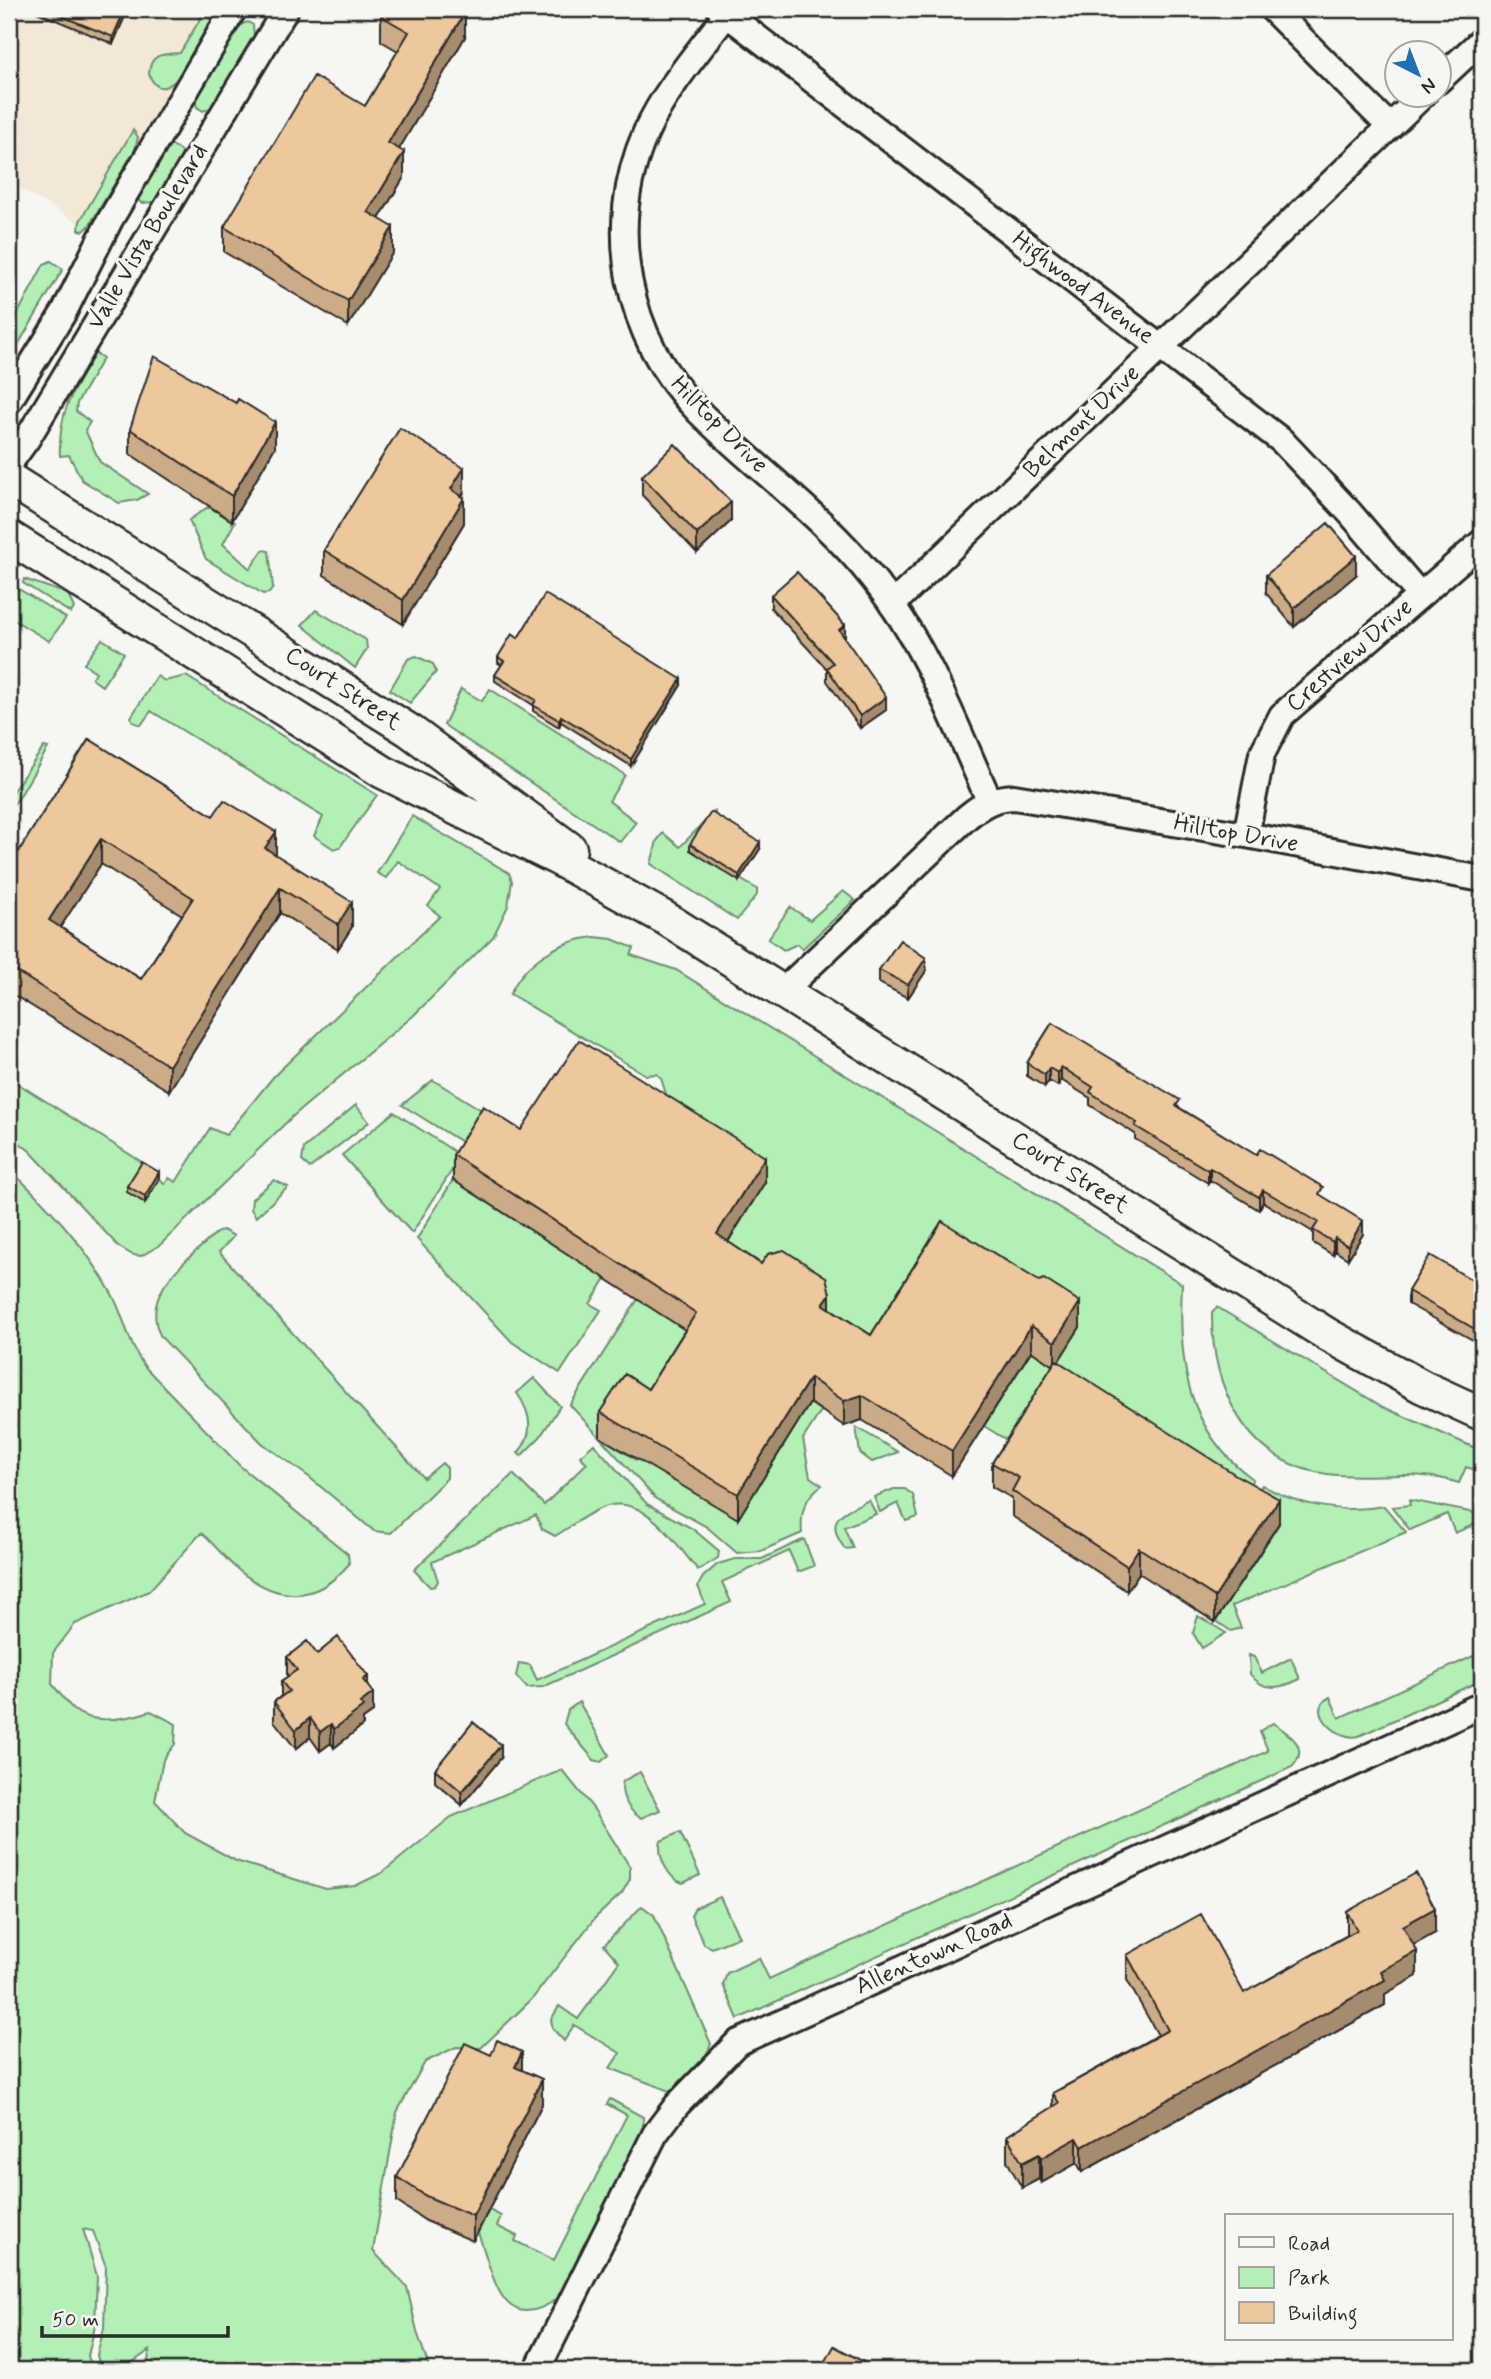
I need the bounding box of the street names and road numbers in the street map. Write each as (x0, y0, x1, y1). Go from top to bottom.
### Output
street label: Valle Vista Boulevard (80, 139, 216, 335)
street label: Highwood Avenue (1004, 224, 1161, 354)
street label: Belmont Drive (1017, 358, 1147, 486)
street label: Hilltop Drive (663, 369, 775, 481)
street label: Crestview Drive (1280, 592, 1420, 720)
street label: Court Street (279, 640, 407, 738)
street label: Hilltop Drive (1171, 808, 1301, 860)
street label: Court Street (1005, 1125, 1135, 1221)
street label: Allentown Road (851, 1906, 1017, 2002)

